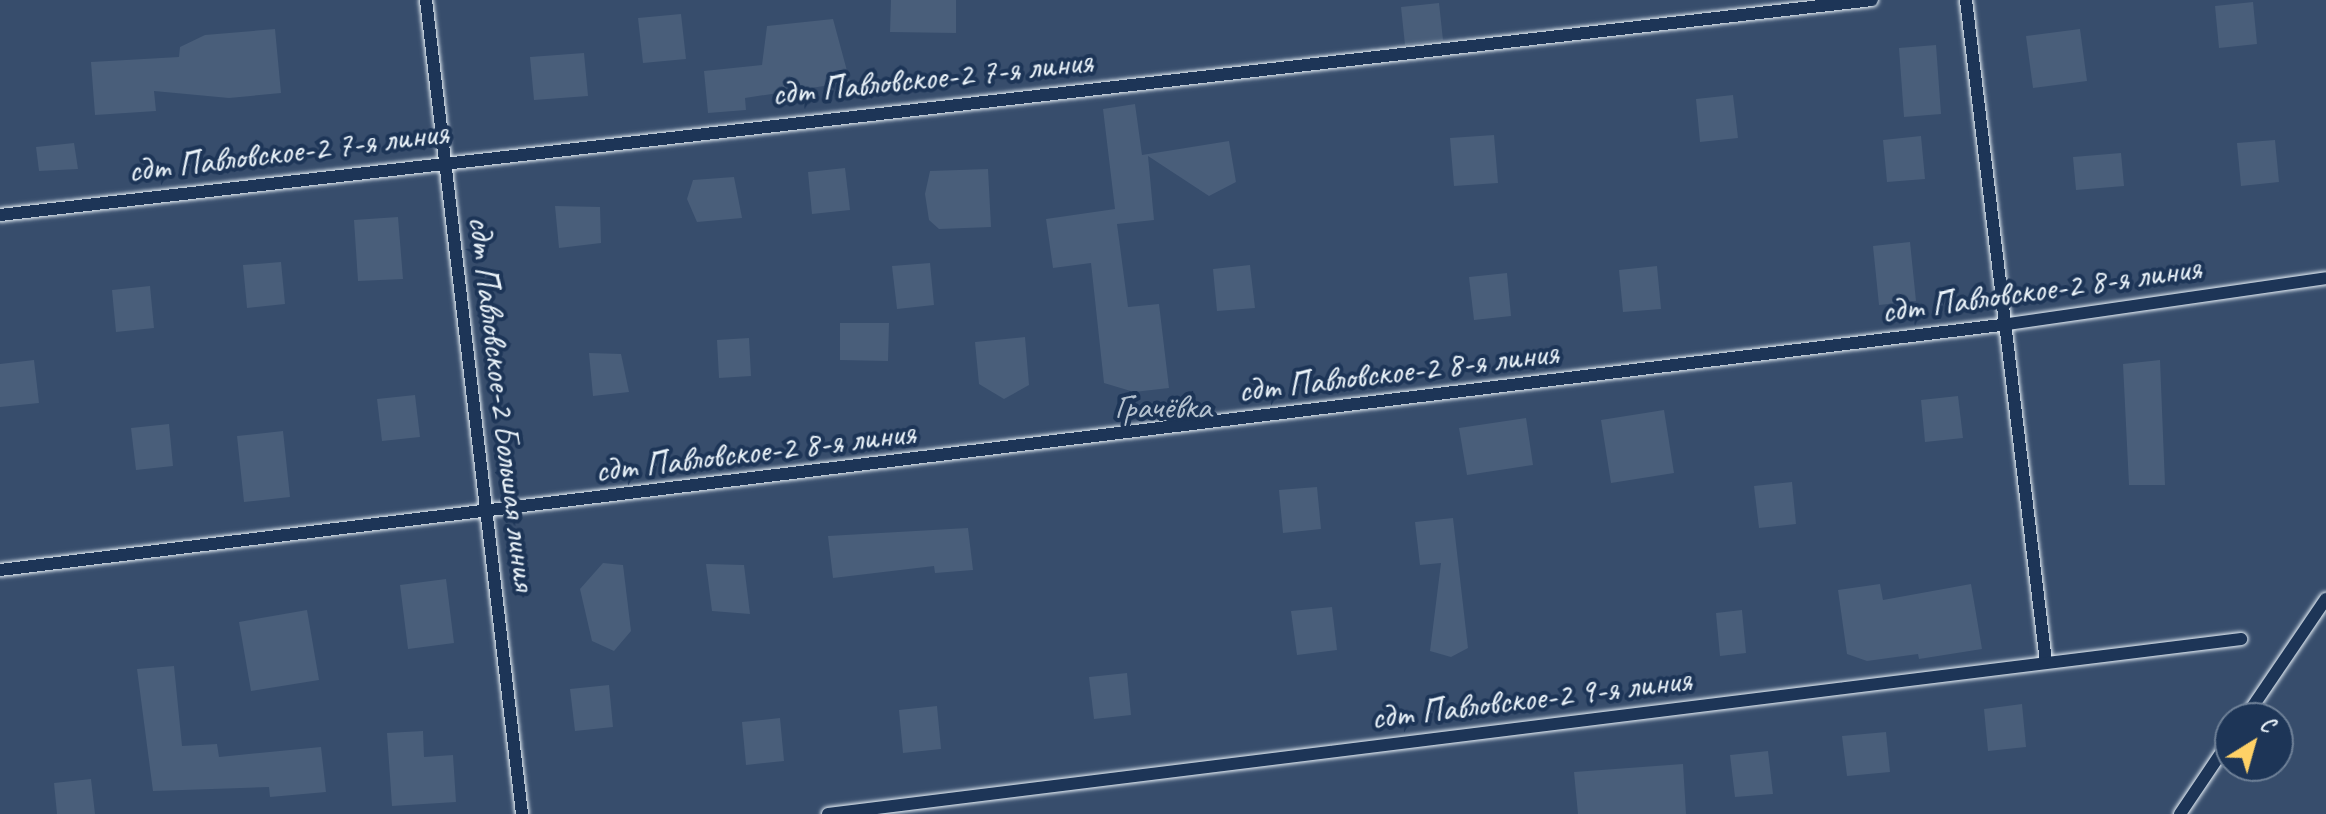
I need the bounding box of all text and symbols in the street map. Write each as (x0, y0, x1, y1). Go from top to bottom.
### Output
street label: сдт Павловское-2 7-я линия (770, 40, 1094, 114)
street label: сдт Павловское-2 7-я линия (126, 111, 450, 191)
street label: сдт Павловское-2 Большая линия (460, 213, 546, 593)
street label: сдт Павловское-2 8-я линия (1879, 246, 2203, 332)
street label: сдт Павловское-2 8-я линия (1236, 331, 1560, 411)
park label: Грачёвка (1115, 387, 1211, 427)
street label: сдт Павловское-2 8-я линия (593, 411, 917, 491)
street label: сдт Павловское-2 9-я линия (1369, 658, 1693, 738)
north arrow (2214, 702, 2294, 782)
text: С (2254, 710, 2280, 739)

